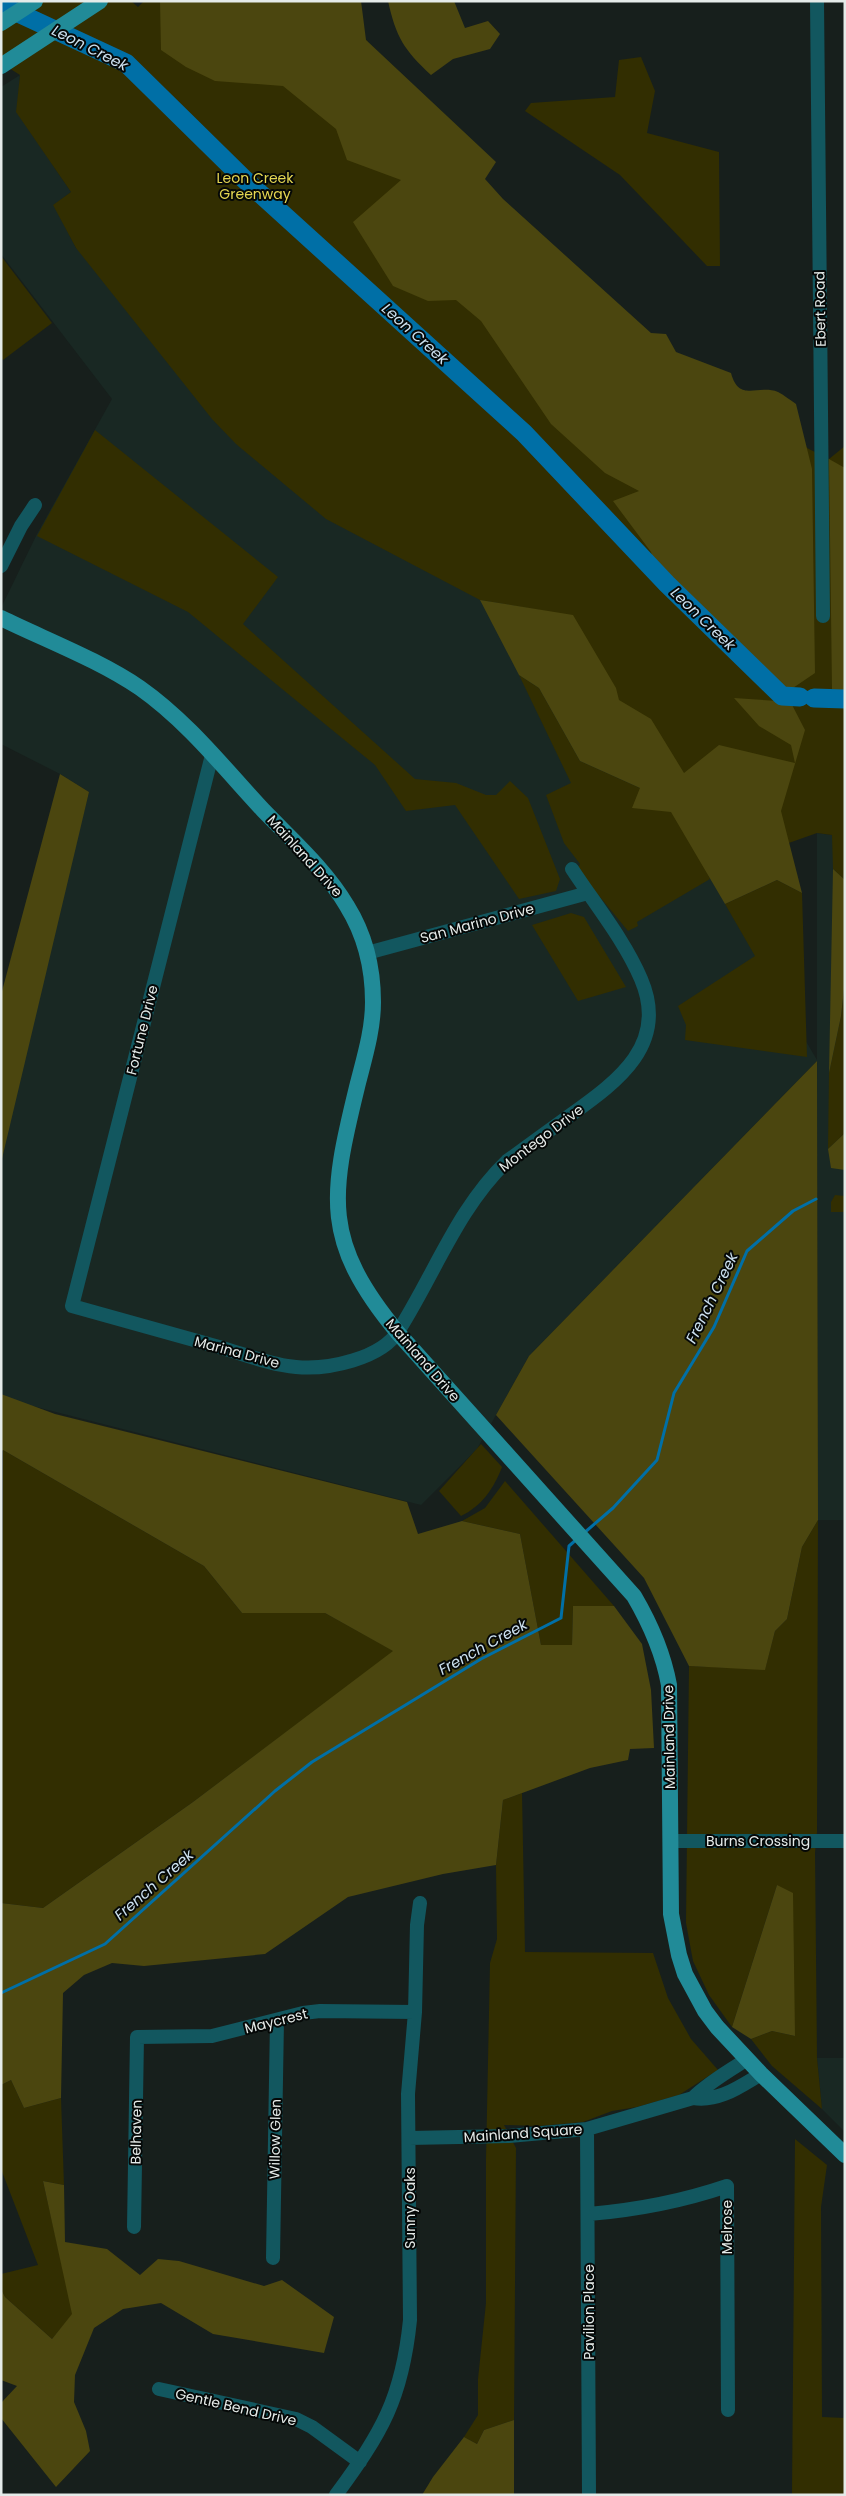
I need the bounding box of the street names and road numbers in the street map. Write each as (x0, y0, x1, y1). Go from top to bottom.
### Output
street label: Ebert Road (809, 271, 831, 347)
street label: Mainland Drive (263, 811, 347, 902)
street label: San Marino Drive (418, 898, 537, 948)
street label: Fortune Drive (121, 983, 163, 1077)
street label: Montego Drive (495, 1099, 588, 1176)
street label: Mainland Drive (381, 1314, 465, 1406)
street label: Marina Drive (192, 1331, 282, 1373)
street label: Mainland Drive (658, 1684, 680, 1789)
street label: Burns Crossing (706, 1831, 810, 1851)
street label: Maycrest (242, 2004, 310, 2038)
street label: Willow Glen (264, 2099, 286, 2179)
street label: Belhaven (125, 2100, 147, 2164)
street label: Mainland Square (463, 2119, 583, 2147)
street label: Sunny Oaks (400, 2167, 420, 2249)
street label: Melrose (717, 2200, 737, 2254)
street label: Pavilion Place (579, 2264, 599, 2360)
street label: Gentle Bend Drive (173, 2383, 299, 2431)

